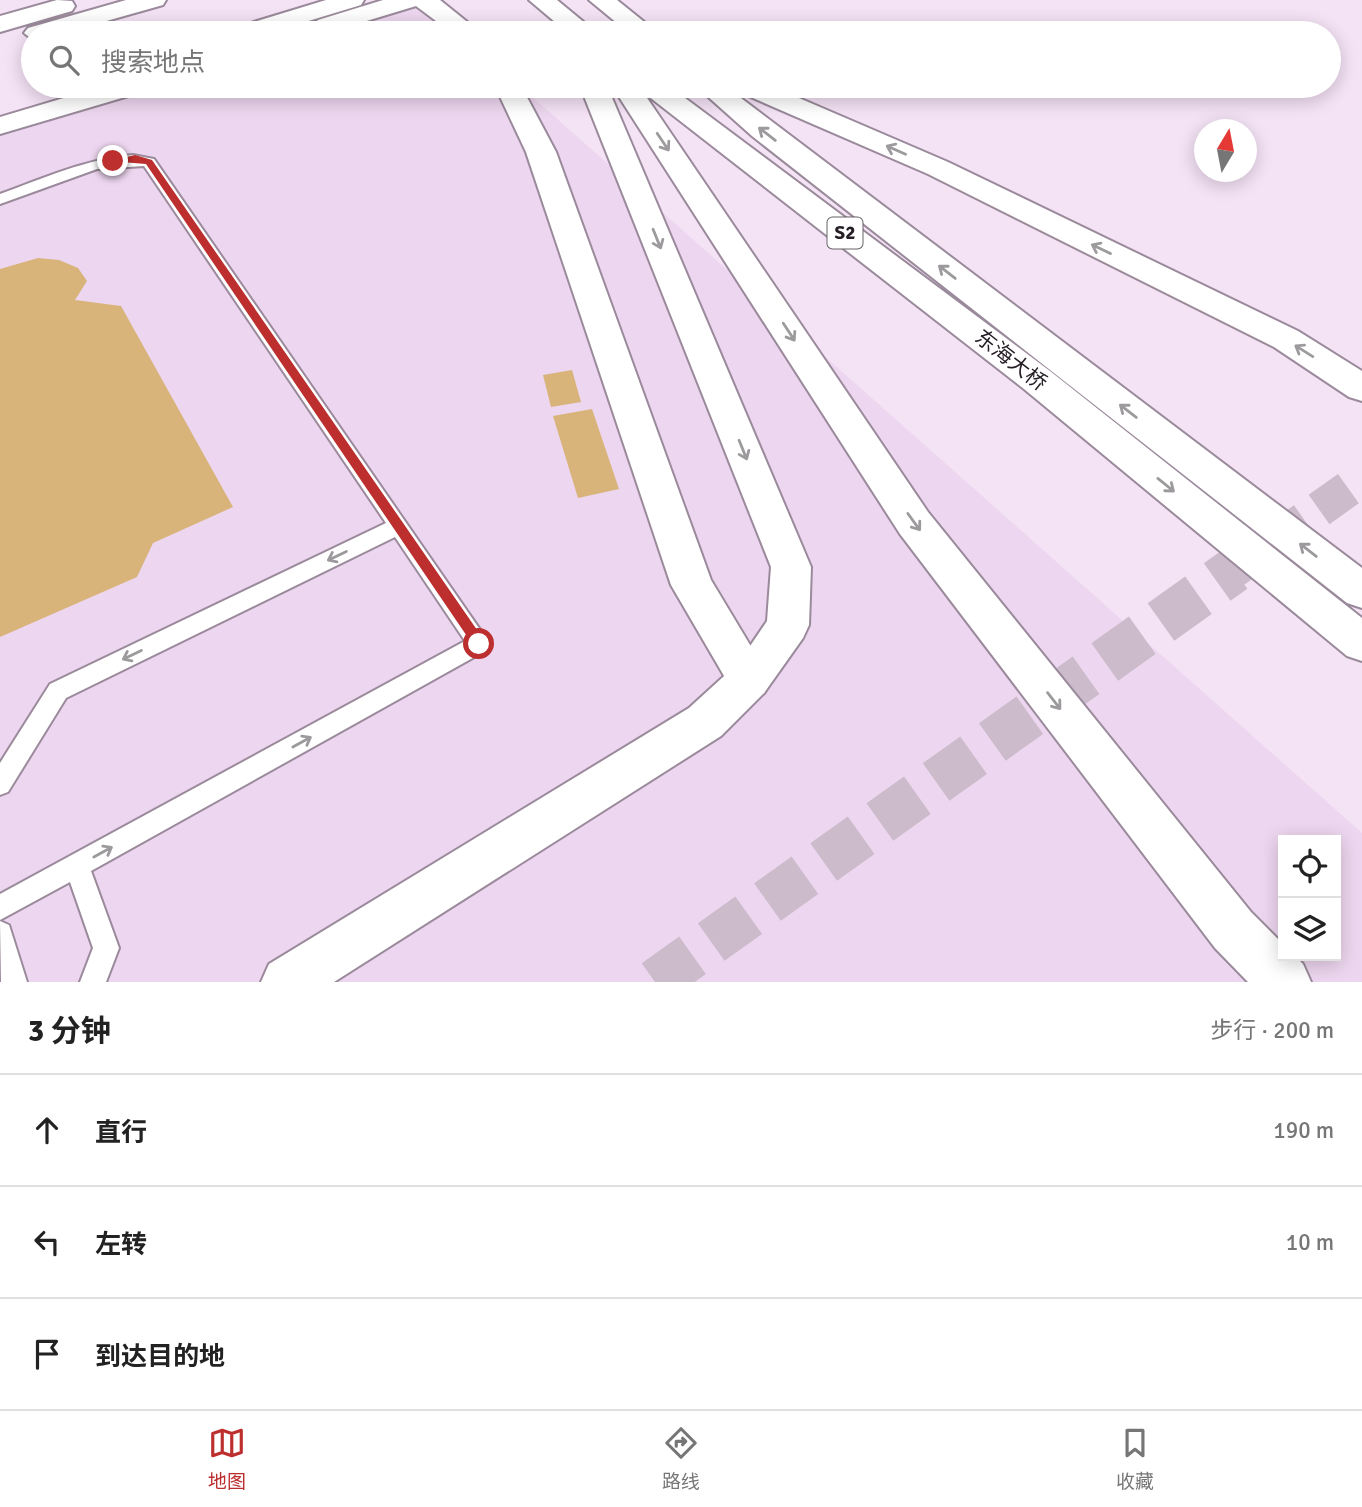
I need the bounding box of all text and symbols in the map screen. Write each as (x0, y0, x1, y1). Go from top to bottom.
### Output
search box (21, 21, 1341, 98)
icon: search (45, 41, 83, 79)
text: 搜索地点 (101, 47, 205, 79)
north arrow (1194, 119, 1257, 182)
one-way arrow (758, 126, 777, 141)
one-way arrow (656, 132, 670, 152)
one-way arrow (886, 143, 908, 156)
route end (97, 145, 128, 176)
road number: S2 (828, 218, 862, 248)
one-way arrow (651, 228, 664, 250)
one-way arrow (1091, 241, 1112, 255)
one-way arrow (939, 265, 957, 280)
one-way arrow (782, 322, 796, 341)
street label: 东海大桥 (970, 324, 1052, 396)
one-way arrow (1295, 344, 1315, 358)
one-way arrow (1119, 404, 1137, 419)
one-way arrow (737, 439, 750, 460)
one-way arrow (1157, 477, 1175, 492)
one-way arrow (907, 512, 921, 531)
one-way arrow (1299, 542, 1318, 557)
one-way arrow (327, 549, 348, 563)
route start (463, 628, 494, 659)
one-way arrow (122, 649, 143, 663)
one-way arrow (1046, 692, 1062, 710)
one-way arrow (291, 735, 312, 748)
map controls (1278, 835, 1341, 961)
button: locate (1278, 835, 1341, 898)
one-way arrow (92, 845, 112, 859)
button: layers (1278, 898, 1341, 961)
text: 3 分钟 (28, 1013, 111, 1050)
text: 步行 · 200 m (1210, 1016, 1334, 1045)
icon: ahead (28, 1111, 66, 1149)
text: 190 m (1273, 1116, 1334, 1145)
text: 直行 (95, 1117, 147, 1149)
icon: left (28, 1223, 66, 1261)
text: 10 m (1286, 1228, 1334, 1257)
text: 左转 (95, 1229, 147, 1261)
icon: arrive (28, 1335, 66, 1373)
text: 到达目的地 (95, 1341, 225, 1373)
tab: 地图 (208, 1424, 246, 1494)
tab: 路线 (662, 1424, 700, 1494)
tab: 收藏 (1116, 1424, 1154, 1494)

